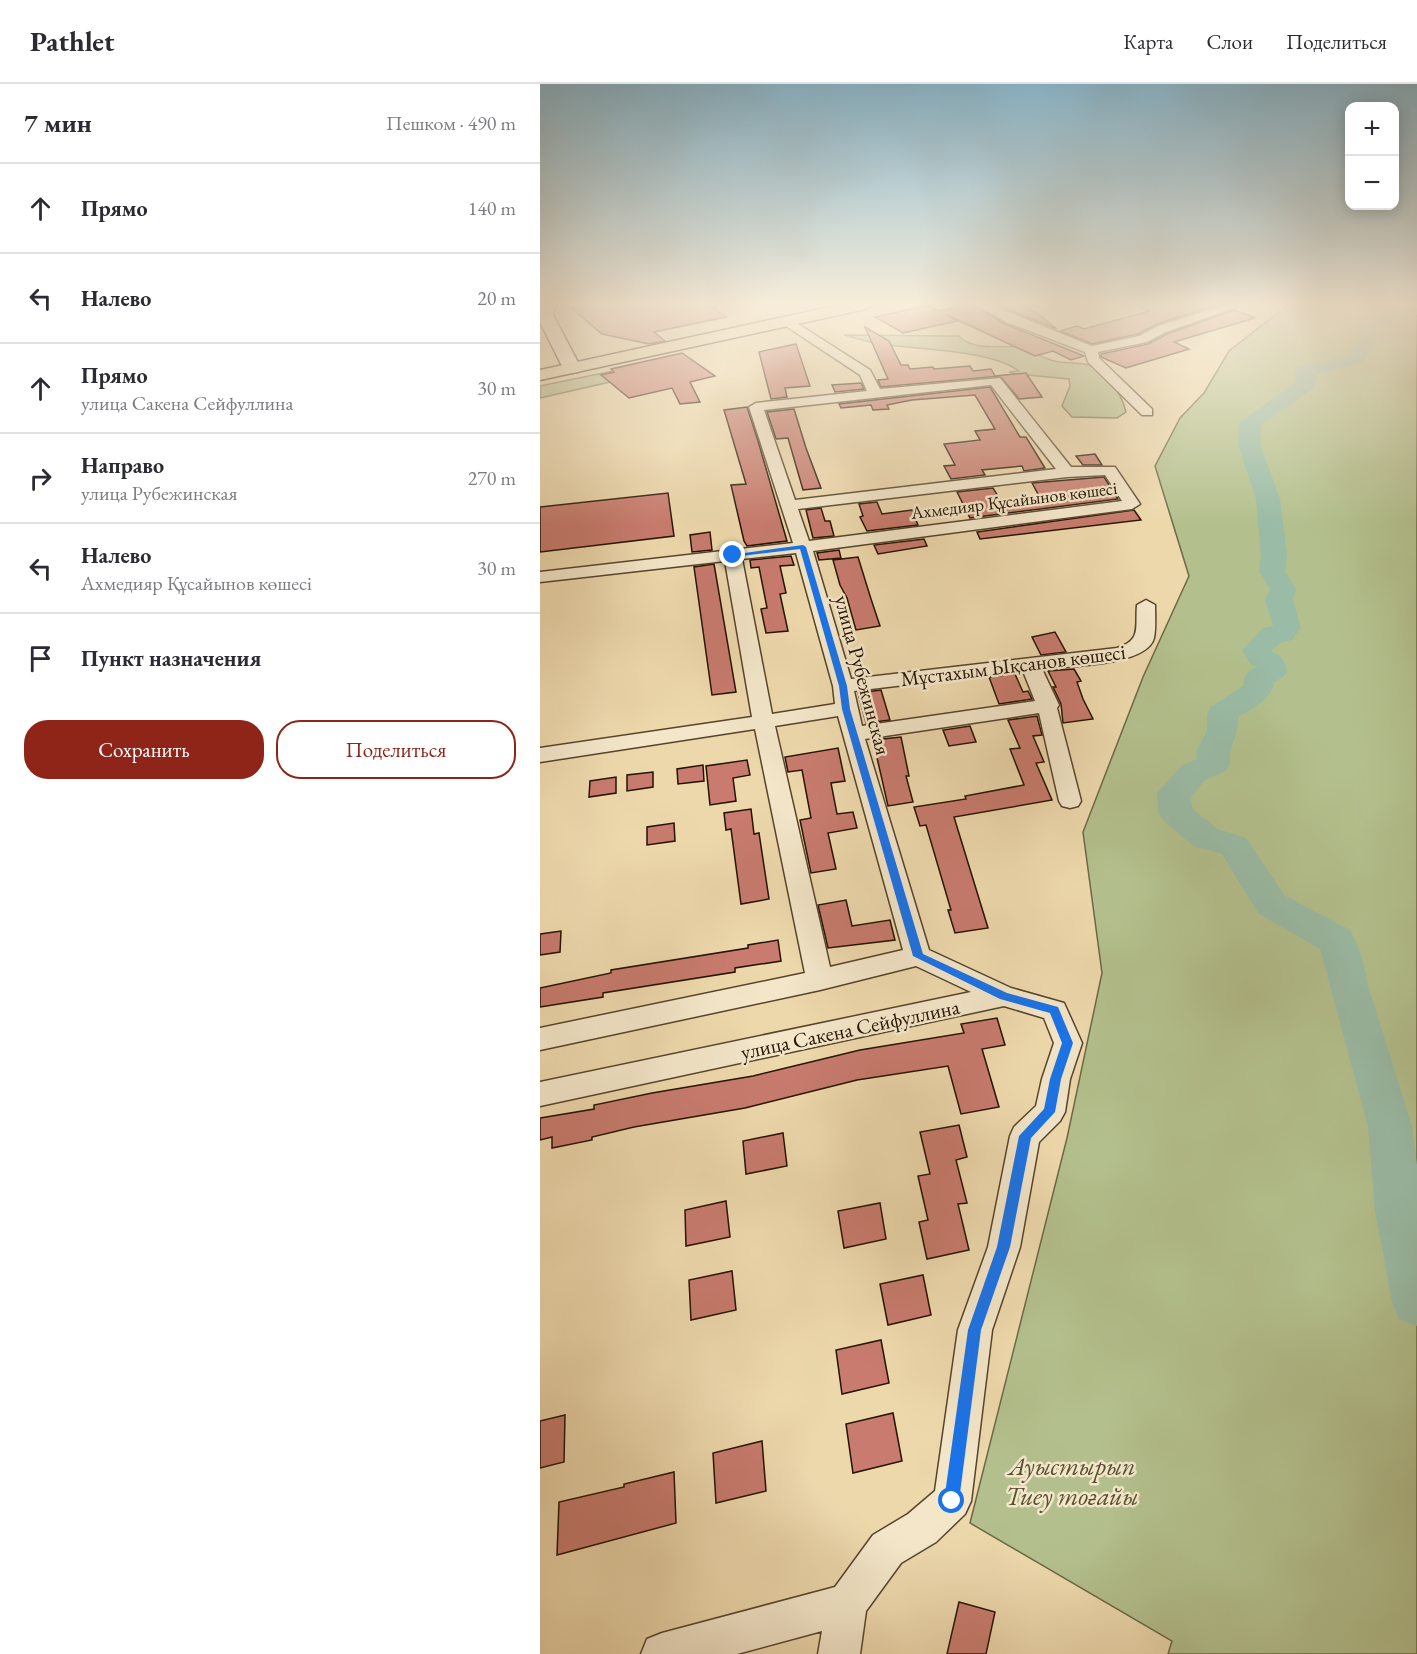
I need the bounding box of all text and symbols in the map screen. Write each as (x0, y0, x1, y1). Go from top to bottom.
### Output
text: Pathlet (30, 23, 114, 59)
text: Карта (1123, 28, 1173, 55)
text: Слои (1206, 28, 1253, 55)
text: Поделиться (1286, 28, 1387, 55)
map controls (1345, 102, 1399, 210)
button: + (1345, 102, 1399, 156)
text: 7 мин (24, 106, 92, 140)
text: Пешком · 490 m (386, 110, 516, 136)
button: − (1345, 156, 1399, 210)
icon: ahead (24, 192, 57, 225)
text: Прямо (81, 194, 148, 223)
text: 140 m (468, 195, 516, 221)
icon: left (24, 282, 57, 315)
text: Налево (81, 284, 151, 313)
text: 20 m (477, 285, 516, 311)
text: Прямо (81, 361, 148, 390)
icon: ahead (24, 372, 57, 405)
text: 30 m (477, 375, 516, 401)
text: улица Сакена Сейфуллина (81, 390, 293, 416)
text: Направо (81, 451, 164, 480)
icon: right (24, 462, 57, 495)
text: 270 m (468, 465, 516, 491)
street label: Ахмедияр Құсайынов көшесі (908, 476, 1119, 524)
text: улица Рубежинская (81, 480, 237, 506)
text: Налево (81, 541, 151, 570)
route end (719, 541, 745, 567)
icon: left (24, 552, 57, 585)
text: 30 m (477, 555, 516, 581)
text: Ахмедияр Құсайынов көшесі (81, 570, 312, 596)
street label: улица Рубежинская (829, 592, 897, 758)
street label: Мұстахым Ықсанов көшесі (899, 638, 1127, 692)
icon: arrive (24, 642, 57, 675)
text: Пункт назначения (81, 644, 261, 673)
button: Сохранить (24, 720, 264, 779)
button: Поделиться (276, 720, 516, 779)
street label: улица Сакена Сейфуллина (738, 992, 963, 1065)
park label: Ауыстырып Тиеу тоғайы (1005, 1449, 1139, 1513)
route start (938, 1487, 964, 1513)

